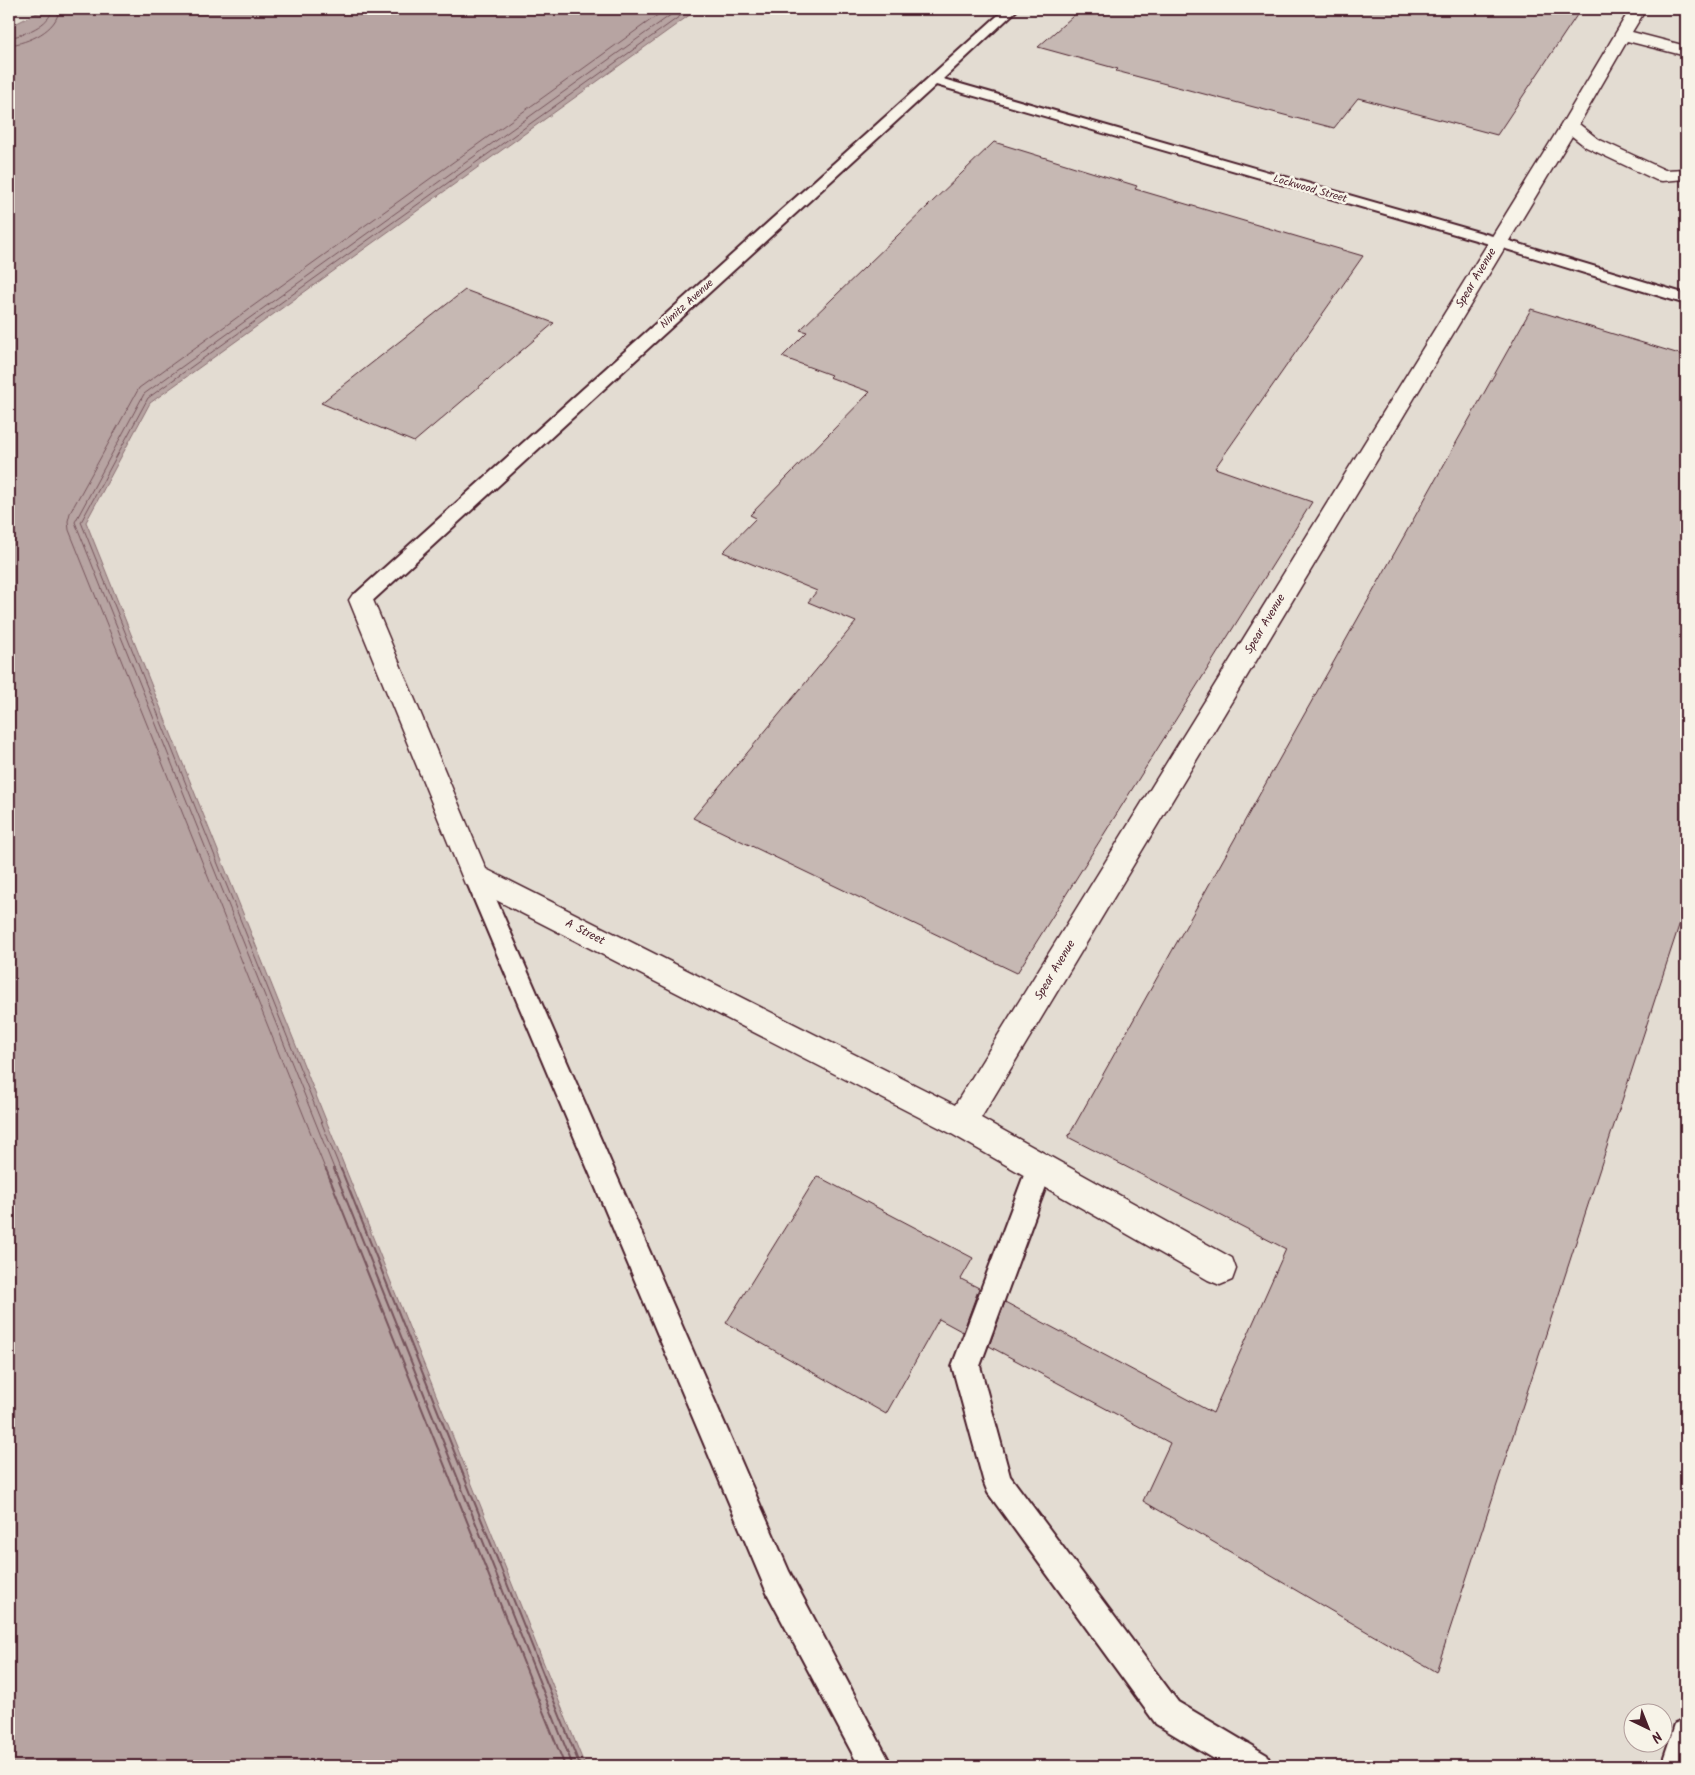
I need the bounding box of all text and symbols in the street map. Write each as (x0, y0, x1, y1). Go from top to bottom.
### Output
street label: Lockwood Street (1271, 170, 1350, 208)
street label: Spear Avenue (1451, 244, 1502, 312)
street label: Nimitz Avenue (656, 275, 718, 333)
street label: Spear Avenue (1240, 590, 1291, 658)
street label: A Street (562, 914, 609, 950)
street label: Spear Avenue (1030, 936, 1081, 1004)
north arrow (1622, 1702, 1672, 1752)
text: N (1645, 1726, 1667, 1748)

